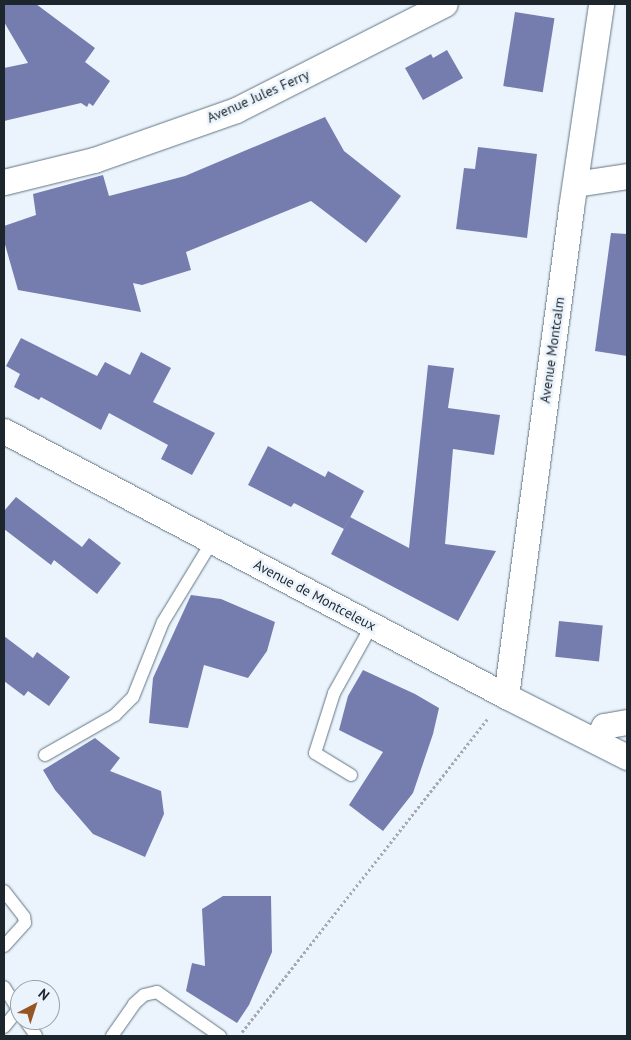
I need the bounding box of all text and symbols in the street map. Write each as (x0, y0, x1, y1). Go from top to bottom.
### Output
street label: Avenue Jules Ferry (204, 66, 312, 126)
street label: Avenue Montcalm (536, 296, 568, 404)
street label: Avenue de Montceleux (251, 556, 379, 634)
north arrow (10, 980, 60, 1030)
text: N (35, 984, 53, 1004)

